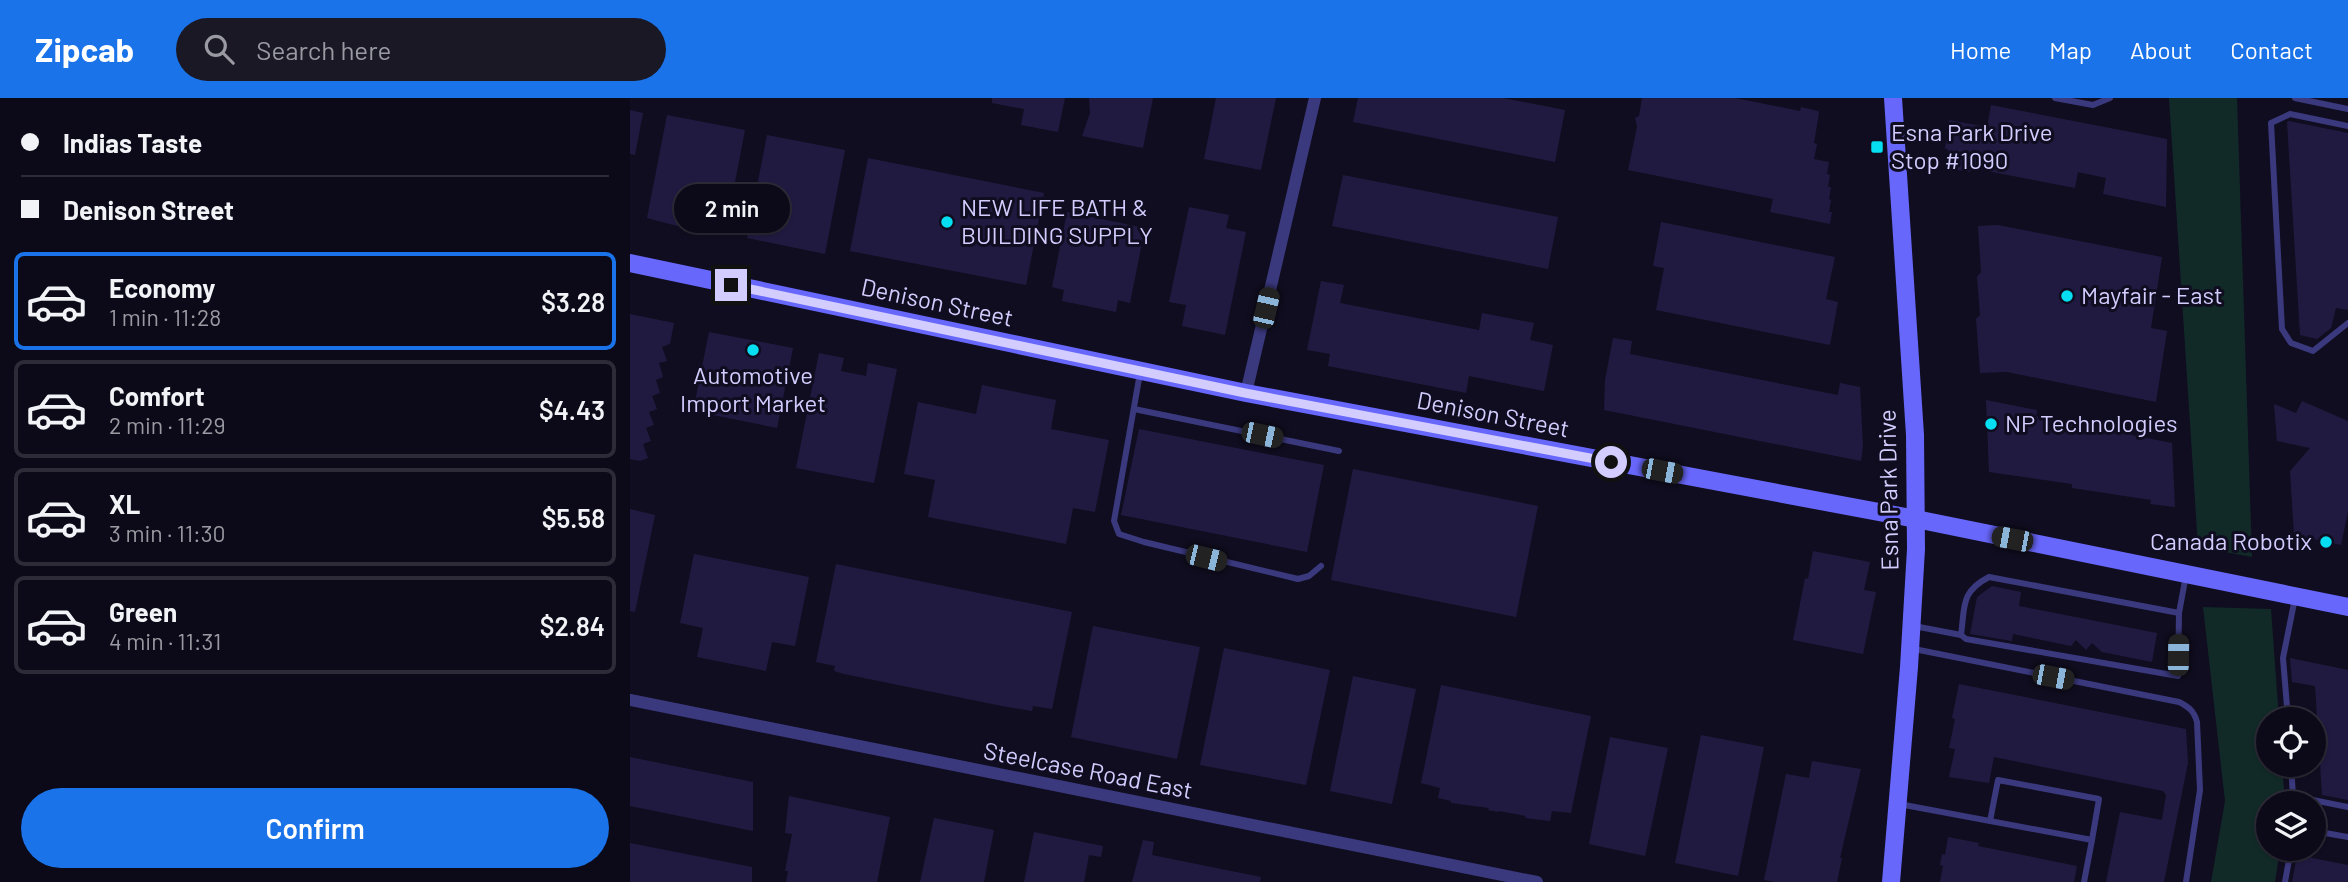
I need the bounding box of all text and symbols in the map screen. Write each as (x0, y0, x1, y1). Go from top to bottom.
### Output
search box (176, 18, 666, 81)
text: Zipcab (35, 29, 134, 69)
icon: search (200, 30, 238, 68)
text: Search here (256, 34, 391, 65)
text: Home (1950, 35, 2011, 64)
text: Map (2049, 35, 2092, 64)
text: About (2130, 35, 2192, 64)
text: Contact (2230, 35, 2313, 64)
place label: Esna Park Drive Stop #1090 (1891, 117, 2053, 174)
text: Indias Taste (63, 127, 202, 158)
marker: Esna Park Drive Stop #1090 (1869, 139, 1885, 155)
callout: 2 min (673, 184, 789, 232)
place label: NEW LIFE BATH & BUILDING SUPPLY (961, 192, 1153, 249)
text: Denison Street (63, 194, 234, 225)
text: 2 min (705, 194, 759, 222)
marker: NEW LIFE BATH & BUILDING SUPPLY (939, 214, 955, 230)
route end (715, 269, 747, 301)
icon: car (25, 270, 88, 333)
street label: Denison Street (859, 271, 1016, 332)
text: Economy (109, 272, 215, 303)
place label: Mayfair - East (2081, 280, 2223, 309)
car (1252, 285, 1281, 331)
text: $3.28 (541, 286, 605, 317)
marker: Mayfair - East (2059, 288, 2075, 304)
text: 1 min · 11:28 (109, 303, 221, 331)
marker: Automotive Import Market (745, 342, 761, 358)
place label: Automotive Import Market (680, 360, 826, 417)
icon: car (25, 378, 88, 441)
text: Comfort (109, 380, 205, 411)
street label: Denison Street (1415, 385, 1572, 443)
text: $4.43 (539, 394, 605, 425)
place label: NP Technologies (2005, 408, 2178, 437)
street label: Esna Park Drive (1872, 409, 1903, 571)
text: 2 min · 11:29 (109, 411, 226, 439)
marker: NP Technologies (1983, 416, 1999, 432)
car (1240, 420, 1285, 450)
route start (1595, 446, 1627, 478)
car (1640, 457, 1685, 485)
icon: car (25, 486, 88, 549)
text: XL (109, 488, 140, 519)
text: $5.58 (542, 502, 605, 533)
text: 3 min · 11:30 (109, 519, 226, 547)
car (1990, 525, 2035, 553)
place label: Canada Robotix (2150, 526, 2312, 555)
marker: Canada Robotix (2318, 534, 2334, 550)
car (1184, 543, 1229, 573)
icon: car (25, 594, 88, 657)
text: Green (109, 596, 177, 627)
text: $2.84 (540, 610, 605, 641)
text: 4 min · 11:31 (109, 627, 221, 655)
car (2168, 634, 2189, 676)
car (2031, 663, 2076, 691)
map controls (2256, 707, 2326, 861)
button: locate (2256, 707, 2326, 777)
street label: Steelcase Road East (981, 735, 1195, 804)
button: Confirm (21, 788, 609, 868)
button: layers (2256, 791, 2326, 861)

